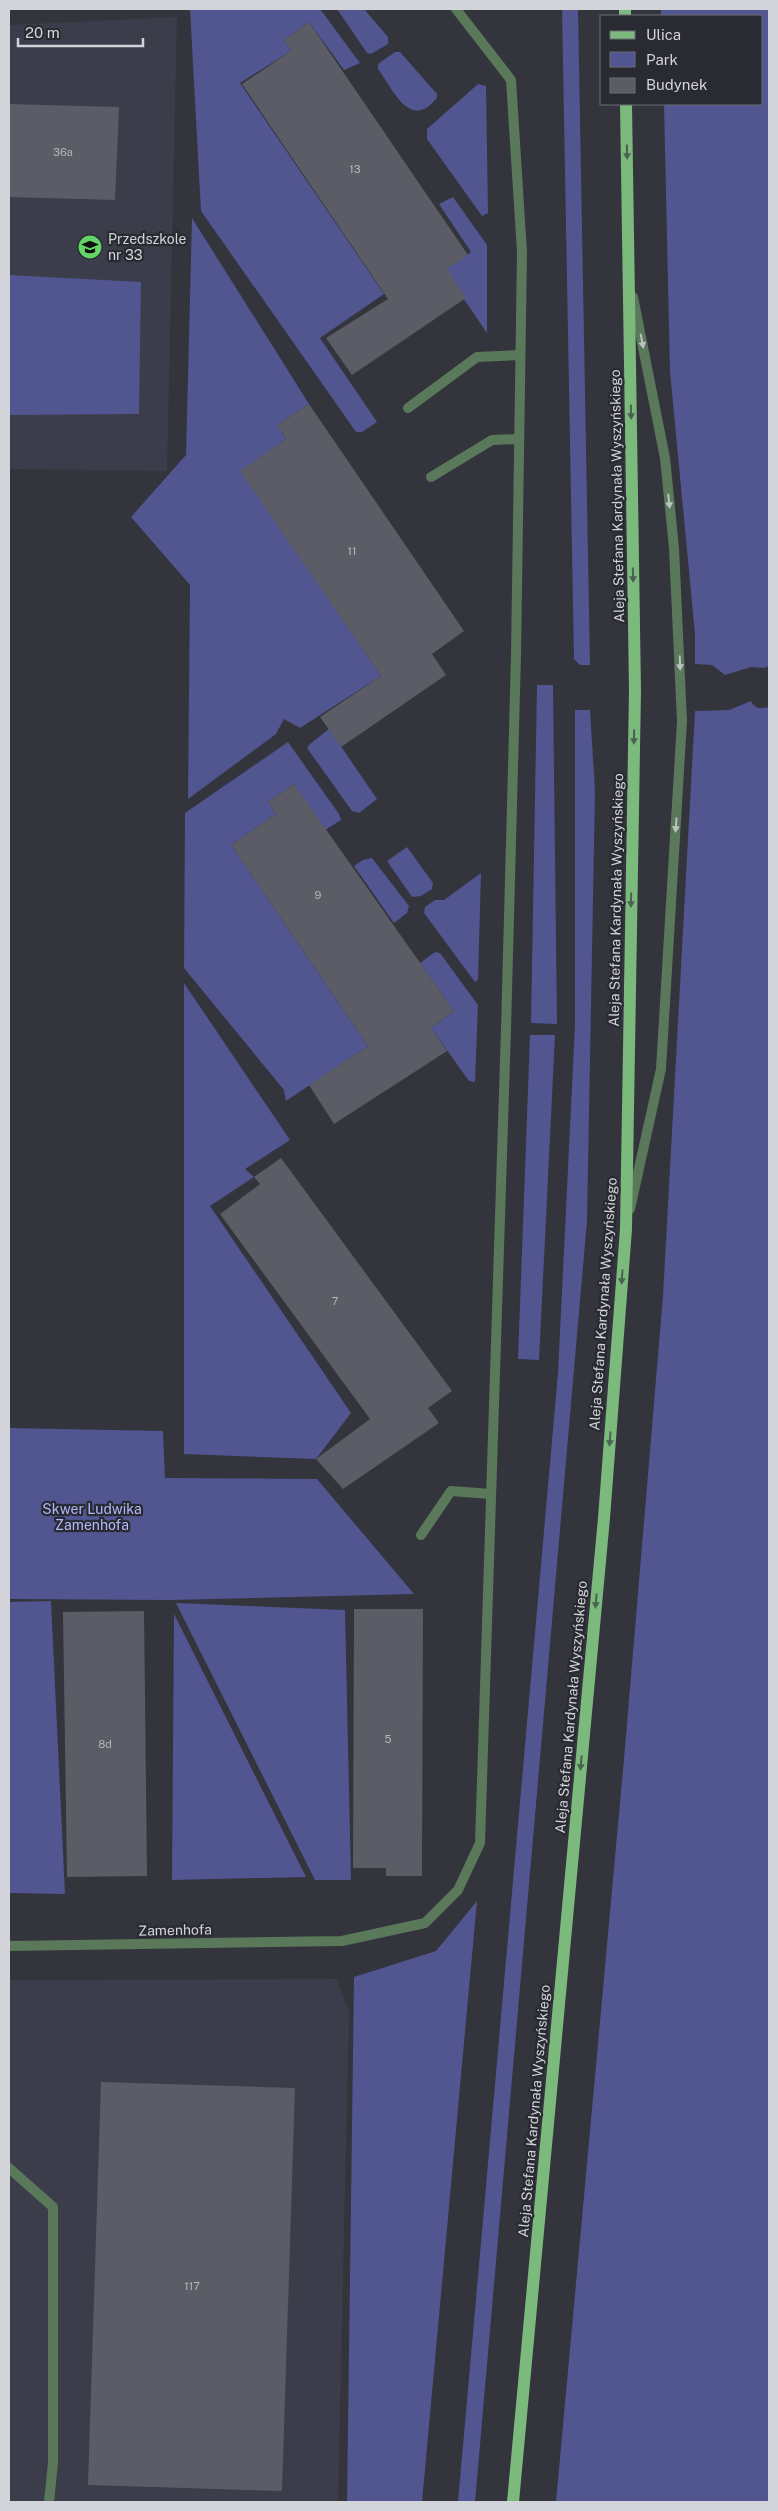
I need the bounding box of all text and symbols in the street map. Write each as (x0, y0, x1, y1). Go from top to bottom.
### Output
scale bar (18, 15, 142, 47)
legend (600, 15, 763, 105)
text: 20 m (25, 24, 60, 41)
text: Ulica (646, 26, 681, 43)
text: Park (646, 51, 678, 68)
text: Budynek (646, 76, 707, 93)
one-way arrow (623, 145, 631, 161)
house number: 36a (53, 146, 73, 158)
house number: 13 (349, 163, 361, 175)
place label: Przedszkole nr 33 (108, 231, 187, 263)
school or university icon: Przedszkole nr 33 (77, 234, 103, 260)
one-way arrow (638, 333, 646, 349)
street label: Aleja Stefana Kardynała Wyszyńskiego (607, 369, 627, 623)
one-way arrow (627, 405, 635, 421)
one-way arrow (665, 493, 673, 509)
house number: 11 (348, 545, 356, 557)
one-way arrow (629, 567, 637, 583)
one-way arrow (676, 655, 684, 671)
one-way arrow (630, 729, 638, 745)
street label: Aleja Stefana Kardynała Wyszyńskiego (606, 773, 626, 1027)
one-way arrow (672, 818, 680, 834)
house number: 9 (315, 889, 322, 901)
one-way arrow (627, 892, 635, 908)
street label: Aleja Stefana Kardynała Wyszyńskiego (586, 1177, 620, 1431)
one-way arrow (618, 1270, 626, 1286)
house number: 7 (332, 1295, 339, 1307)
one-way arrow (606, 1432, 614, 1448)
park label: Skwer Ludwika Zamenhofa (42, 1501, 142, 1533)
street label: Aleja Stefana Kardynała Wyszyńskiego (552, 1580, 590, 1834)
one-way arrow (592, 1594, 600, 1610)
house number: 5 (384, 1733, 392, 1745)
house number: 8d (98, 1738, 112, 1750)
one-way arrow (577, 1755, 585, 1771)
street label: Zamenhofa (138, 1921, 212, 1939)
street label: Aleja Stefana Kardynała Wyszyńskiego (515, 1984, 553, 2238)
house number: 117 (184, 2280, 200, 2292)

